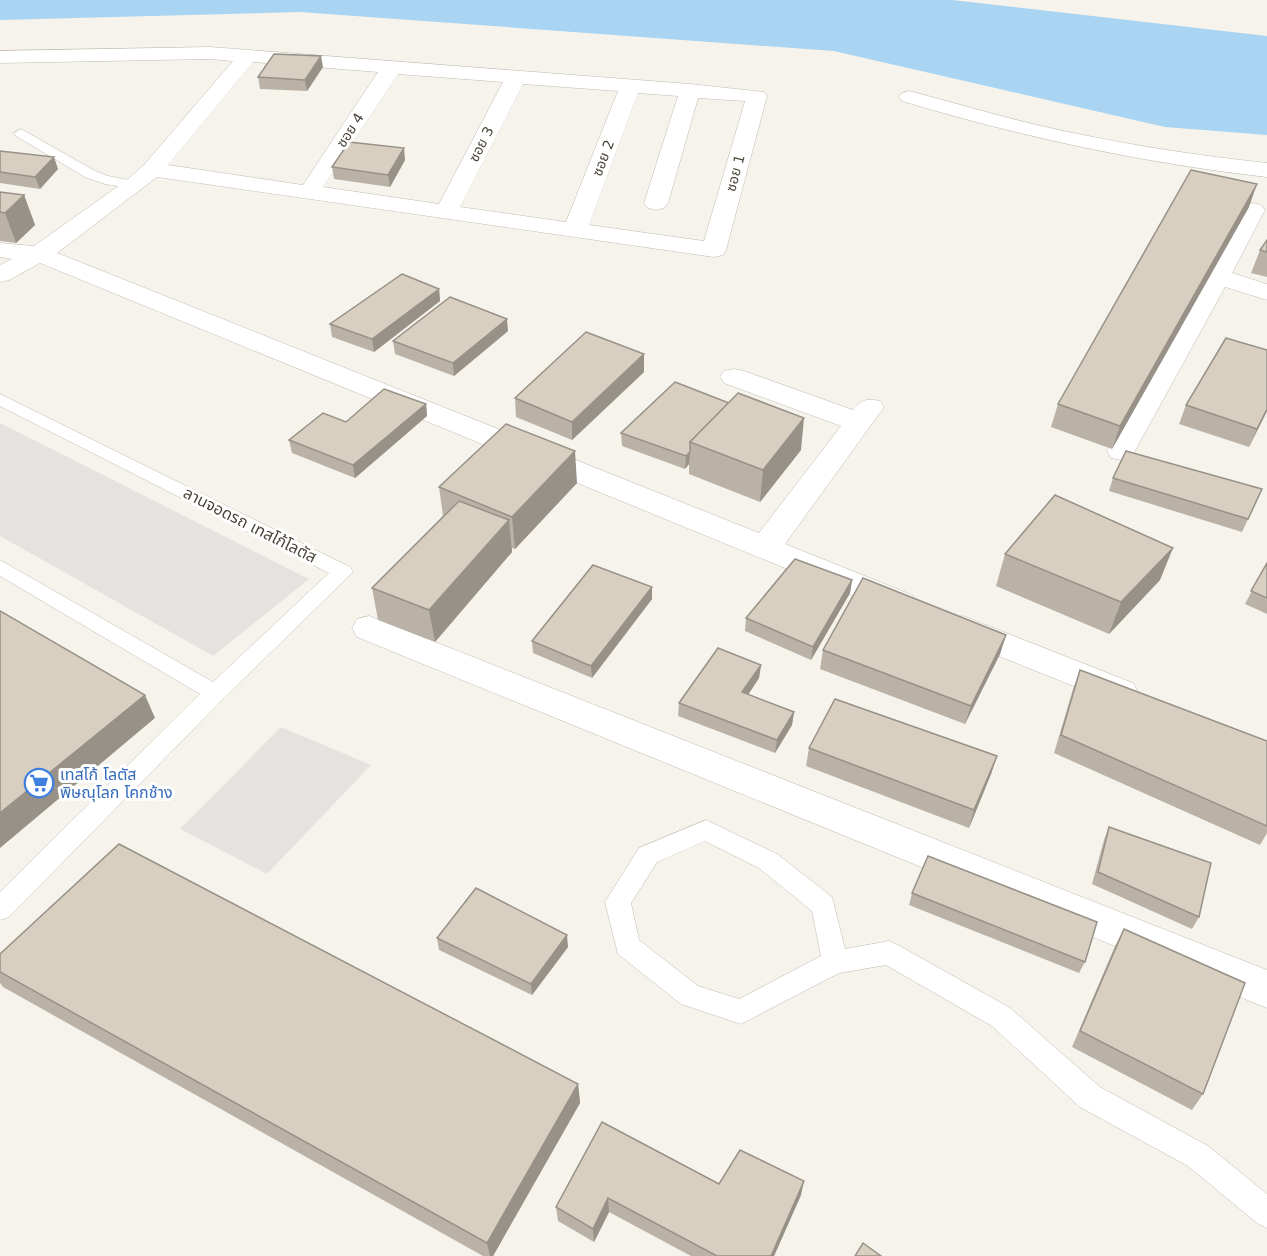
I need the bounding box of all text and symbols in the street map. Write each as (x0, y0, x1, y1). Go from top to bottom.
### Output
street label: ซอย 4 (333, 110, 367, 150)
street label: ซอย 3 (465, 124, 497, 164)
street label: ซอย 2 (589, 138, 617, 178)
street label: ซอย 1 (722, 153, 748, 193)
street label: ลานจอดรถ เทสโก้โลตัส (180, 483, 320, 567)
place label: เทสโก้ โลตัส พิษณุโลก โคกช้าง (60, 765, 173, 802)
supermarket icon: เทสโก้ โลตัส พิษณุโลก โคกช้าง (23, 767, 55, 799)

